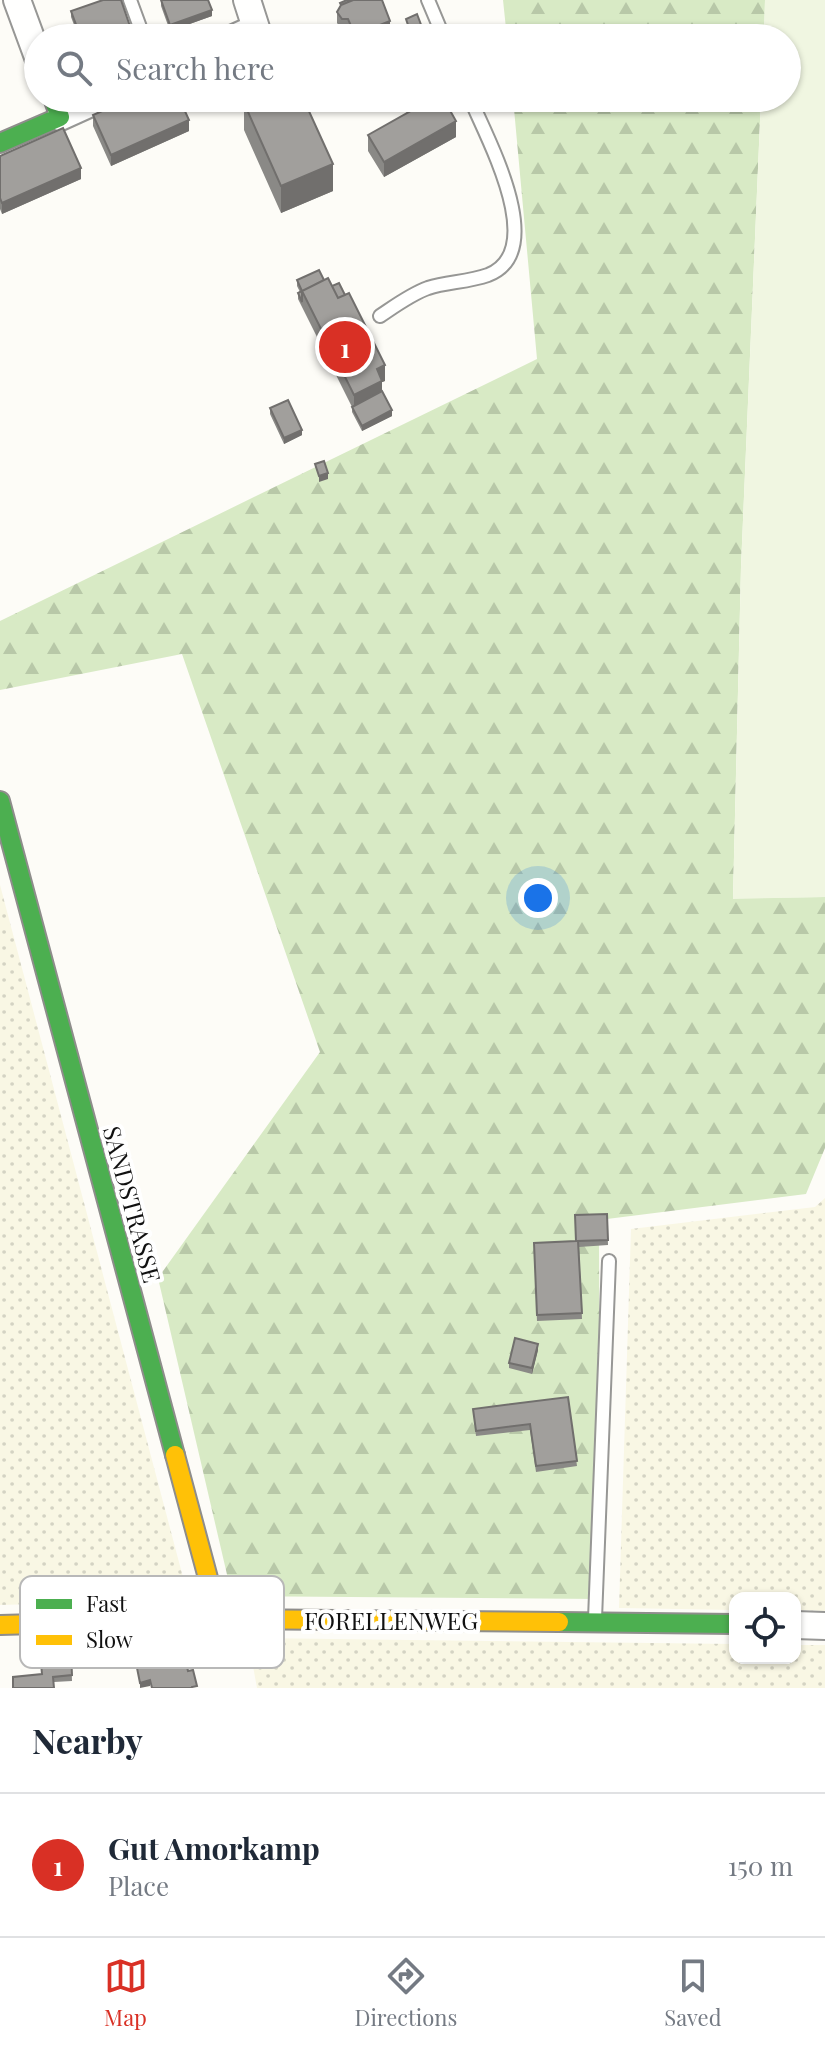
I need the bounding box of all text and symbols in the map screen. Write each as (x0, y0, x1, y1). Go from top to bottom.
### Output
search box (24, 24, 801, 112)
icon: search (52, 46, 96, 90)
text: Search here (116, 48, 275, 88)
pin: 1 (319, 317, 371, 377)
your location (518, 878, 558, 918)
street label: SANDSTRASSE (97, 1122, 169, 1286)
legend (20, 1576, 284, 1668)
text: Fast (86, 1588, 128, 1618)
map controls (729, 1592, 801, 1664)
button: locate (729, 1592, 801, 1664)
street label: FORELLENWEG (304, 1604, 478, 1636)
text: Slow (86, 1624, 133, 1654)
text: Nearby (32, 1717, 143, 1763)
text: Gut Amorkamp (108, 1828, 320, 1868)
text: 1 (53, 1848, 63, 1883)
text: 150 m (728, 1848, 793, 1883)
text: Place (108, 1868, 169, 1903)
tab: Map (104, 1954, 148, 2032)
tab: Directions (355, 1954, 457, 2032)
tab: Saved (664, 1954, 722, 2032)

